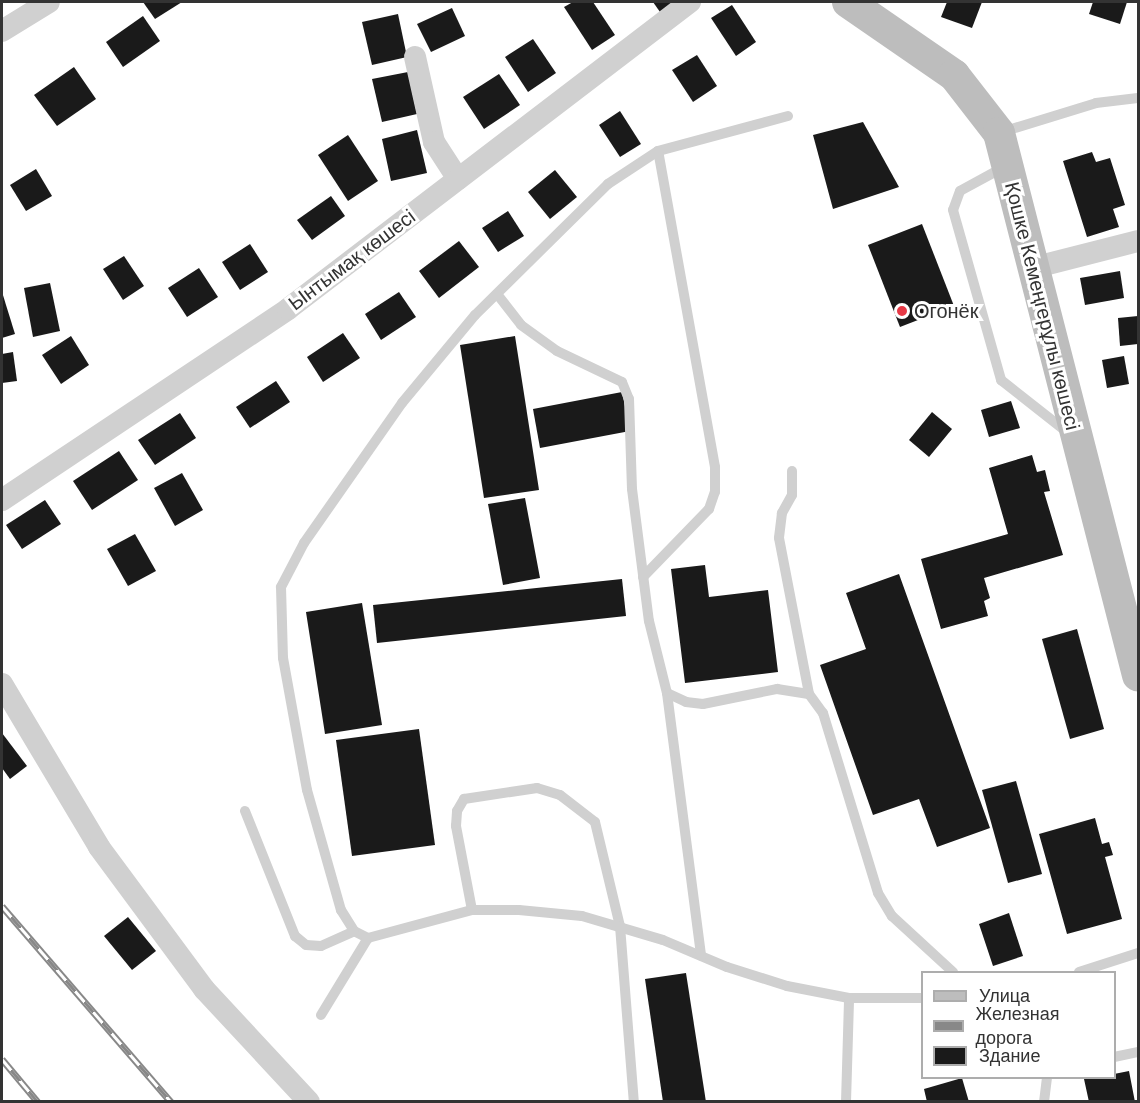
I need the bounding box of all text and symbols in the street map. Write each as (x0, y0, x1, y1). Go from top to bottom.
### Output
street label: Қошке Кемеңгерұлы көшесі (1000, 179, 1084, 433)
street label: Ынтымақ көшесі (284, 204, 420, 316)
place label: Огонёк (914, 299, 978, 323)
marker: Огонёк (895, 304, 909, 318)
legend (921, 971, 1116, 1079)
text: Улица (979, 984, 1030, 1008)
text: Железная дорога (976, 1002, 1059, 1050)
text: Здание (979, 1044, 1040, 1068)

